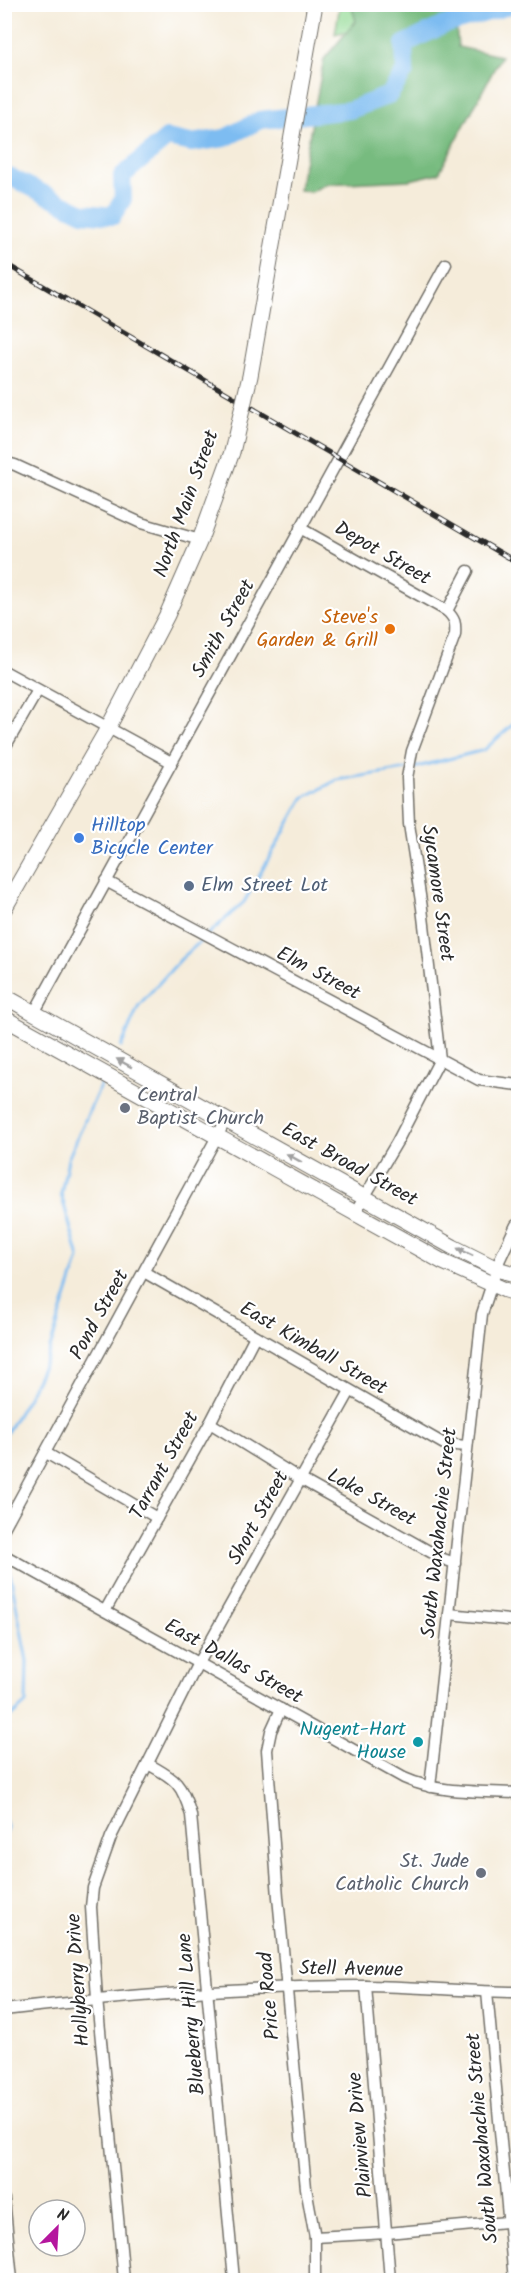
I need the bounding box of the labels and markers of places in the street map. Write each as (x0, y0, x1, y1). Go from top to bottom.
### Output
place label: Steve's Garden & Grill (257, 602, 378, 657)
marker: Steve's Garden & Grill (383, 622, 397, 636)
place label: Hilltop Bicycle Center (91, 810, 214, 865)
marker: Hilltop Bicycle Center (72, 831, 86, 845)
place label: Elm Street Lot (201, 870, 328, 902)
marker: Elm Street Lot (182, 879, 196, 893)
place label: Central Baptist Church (137, 1080, 264, 1135)
marker: Central Baptist Church (118, 1101, 132, 1115)
place label: Nugent-Hart House (300, 1714, 406, 1769)
marker: Nugent-Hart House (411, 1735, 425, 1749)
place label: St. Jude Catholic Church (335, 1846, 469, 1901)
marker: St. Jude Catholic Church (474, 1866, 488, 1880)

